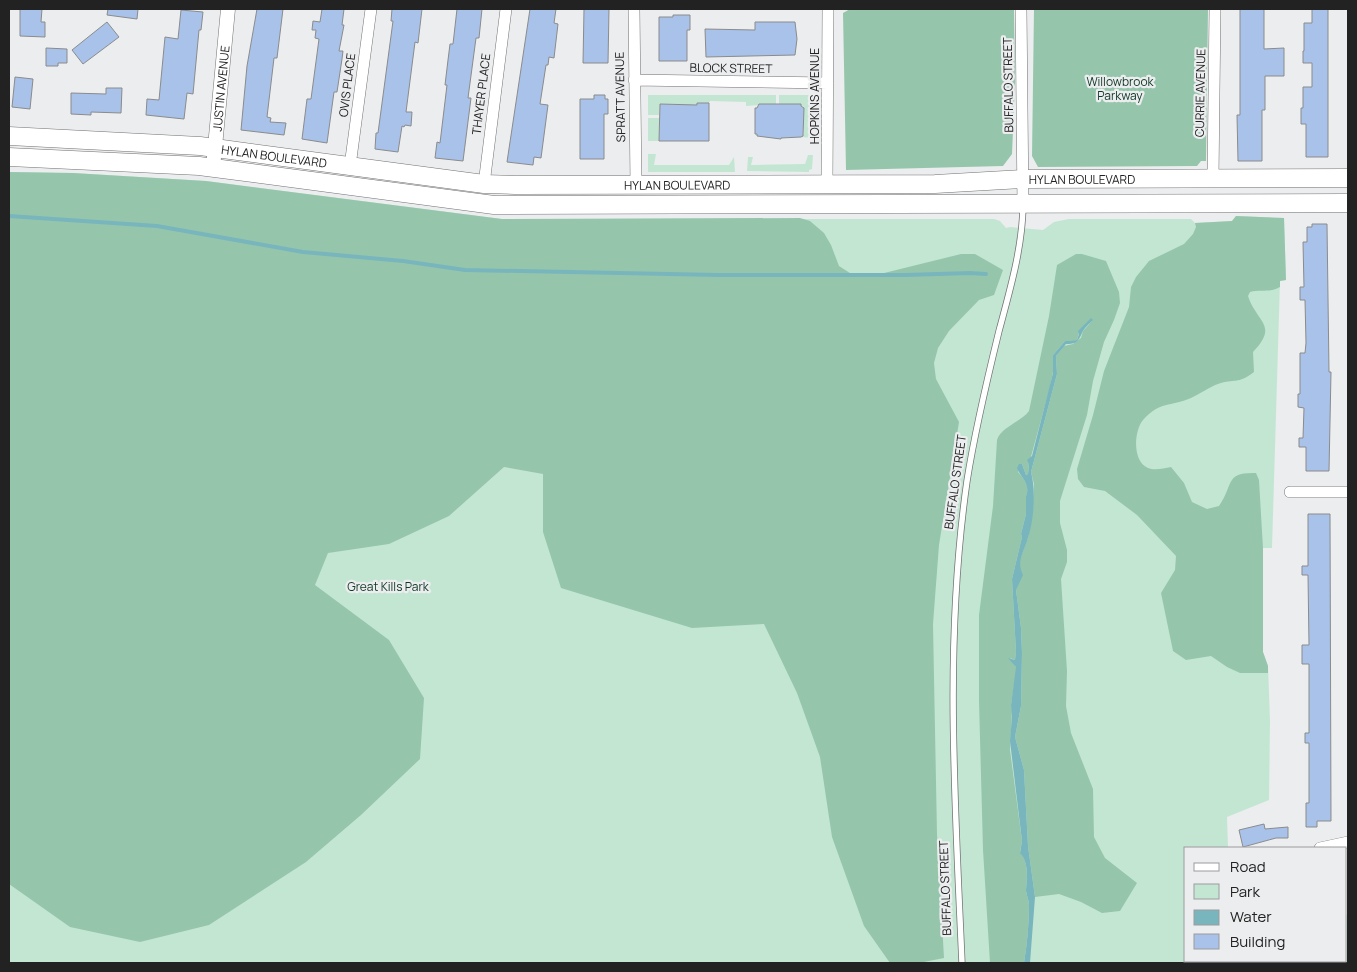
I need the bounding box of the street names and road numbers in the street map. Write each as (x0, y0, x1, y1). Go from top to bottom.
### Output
street label: BUFFALO STREET (999, 36, 1017, 133)
street label: JUSTIN AVENUE (208, 45, 233, 132)
street label: HOPKINS AVENUE (806, 48, 823, 144)
street label: CURRIE AVENUE (1191, 48, 1209, 137)
street label: SPRATT AVENUE (611, 51, 629, 142)
street label: OVIS PLACE (335, 52, 359, 118)
street label: THAYER PLACE (468, 52, 494, 136)
street label: BLOCK STREET (689, 59, 773, 77)
street label: HYLAN BOULEVARD (220, 140, 328, 171)
street label: HYLAN BOULEVARD (1029, 170, 1135, 187)
street label: HYLAN BOULEVARD (624, 176, 730, 193)
street label: BUFFALO STREET (940, 433, 970, 530)
street label: BUFFALO STREET (935, 839, 955, 936)

